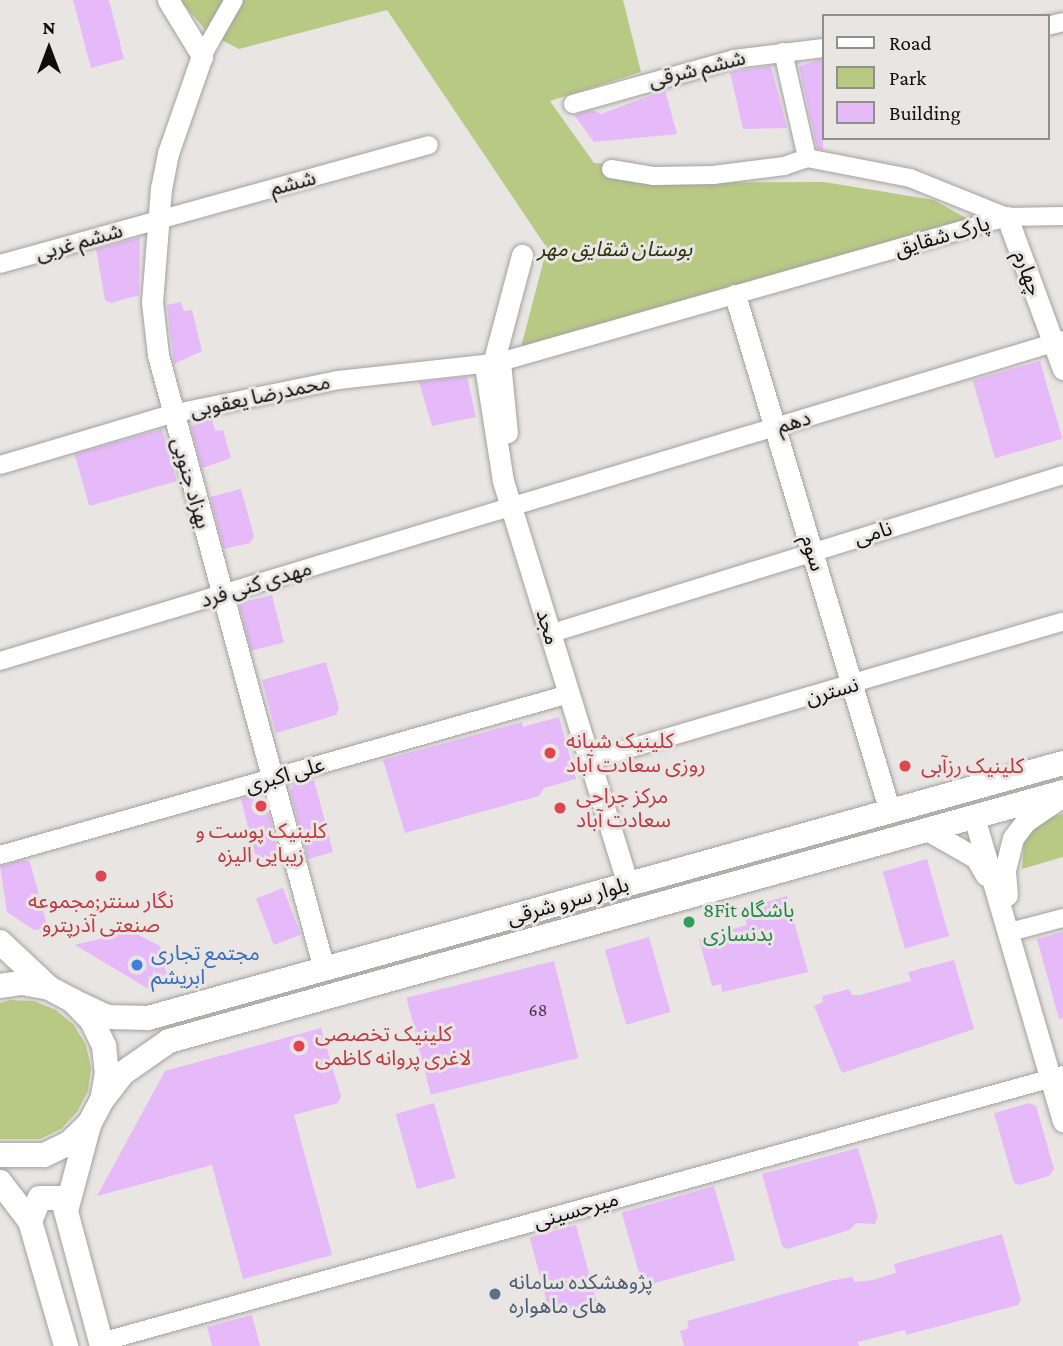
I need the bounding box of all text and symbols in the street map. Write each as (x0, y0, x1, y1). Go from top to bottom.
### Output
north arrow (14, 14, 84, 84)
legend (822, 14, 1049, 140)
text: N (43, 17, 55, 38)
text: Road (889, 31, 932, 55)
street label: ششم شرقی (646, 45, 748, 93)
text: Park (889, 66, 926, 90)
text: Building (889, 101, 961, 125)
street label: ششم (267, 165, 319, 201)
street label: پارک شقایق (892, 210, 992, 262)
street label: ششم غربی (33, 218, 125, 266)
park label: بوستان شقایق مهر (538, 236, 692, 262)
street label: چهارم (1008, 247, 1048, 299)
street label: محمدرضا یعقوبی (188, 369, 332, 423)
street label: دهم (774, 405, 814, 439)
street label: بهزاد جنوبی (166, 435, 216, 531)
street label: نامی (851, 515, 895, 551)
street label: سوم (796, 532, 830, 574)
street label: مهدی کنی فرد (197, 555, 315, 613)
street label: مجد (531, 606, 565, 648)
street label: نسترن (803, 671, 861, 711)
place label: کلینیک شبانه روزی سعادت آباد (566, 728, 706, 778)
marker: کلینیک شبانه روزی سعادت آباد (540, 743, 560, 763)
street label: علی اکبری (242, 752, 328, 798)
place label: کلینیک رزآبی (921, 753, 1024, 779)
marker: کلینیک رزآبی (895, 756, 915, 776)
place label: مرکز جراحی سعادت آباد (576, 783, 671, 833)
marker: کلینیک پوست و زیبایی الیزه (251, 796, 271, 816)
marker: مرکز جراحی سعادت آباد (550, 798, 570, 818)
place label: کلینیک پوست و زیبایی الیزه (195, 818, 327, 868)
marker: نگار سنتر;مجموعه صنعتی آذرپترو (91, 866, 111, 886)
street label: بلوار سرو شرقی (504, 872, 632, 930)
place label: نگار سنتر;مجموعه صنعتی آذرپترو (28, 888, 174, 938)
place label: 8Fit باشگاه بدنسازی (703, 897, 794, 947)
marker: 8Fit باشگاه بدنسازی (681, 914, 697, 930)
place label: مجتمع تجاری ابریشم (151, 940, 260, 990)
marker: مجتمع تجاری ابریشم (129, 957, 145, 973)
house number: 68 (529, 999, 547, 1021)
place label: کلینیک تخصصی لاغری پروانه کاظمی (315, 1021, 471, 1071)
marker: کلینیک تخصصی لاغری پروانه کاظمی (289, 1036, 309, 1056)
street label: میرحسینی (531, 1186, 621, 1234)
place label: پژوهشکده سامانه های ماهواره (509, 1269, 653, 1319)
marker: پژوهشکده سامانه های ماهواره (487, 1286, 503, 1302)

